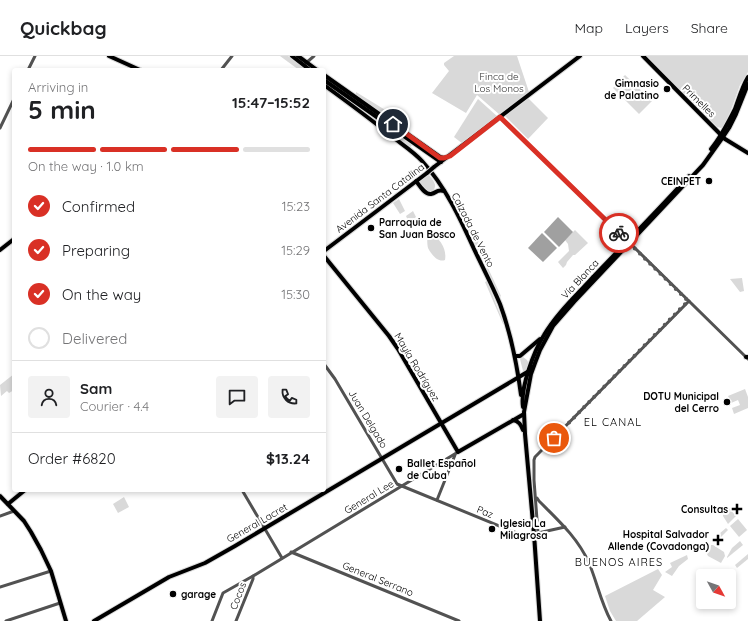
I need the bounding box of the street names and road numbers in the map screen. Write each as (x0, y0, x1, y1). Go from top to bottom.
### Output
street label: Primelles (680, 82, 719, 121)
street label: Avenida Santa Catalina (333, 160, 427, 236)
street label: Calzada de Vento (449, 190, 497, 270)
street label: Vía Blanca (558, 256, 602, 302)
street label: Mayía Rodríguez (391, 330, 443, 404)
street label: Juan Delgado (346, 388, 390, 450)
street label: General Lee (342, 477, 396, 517)
street label: General Lacret (224, 500, 290, 546)
street label: Paz (475, 503, 495, 521)
street label: General Serrano (341, 559, 415, 599)
street label: Cocos (227, 580, 249, 612)

